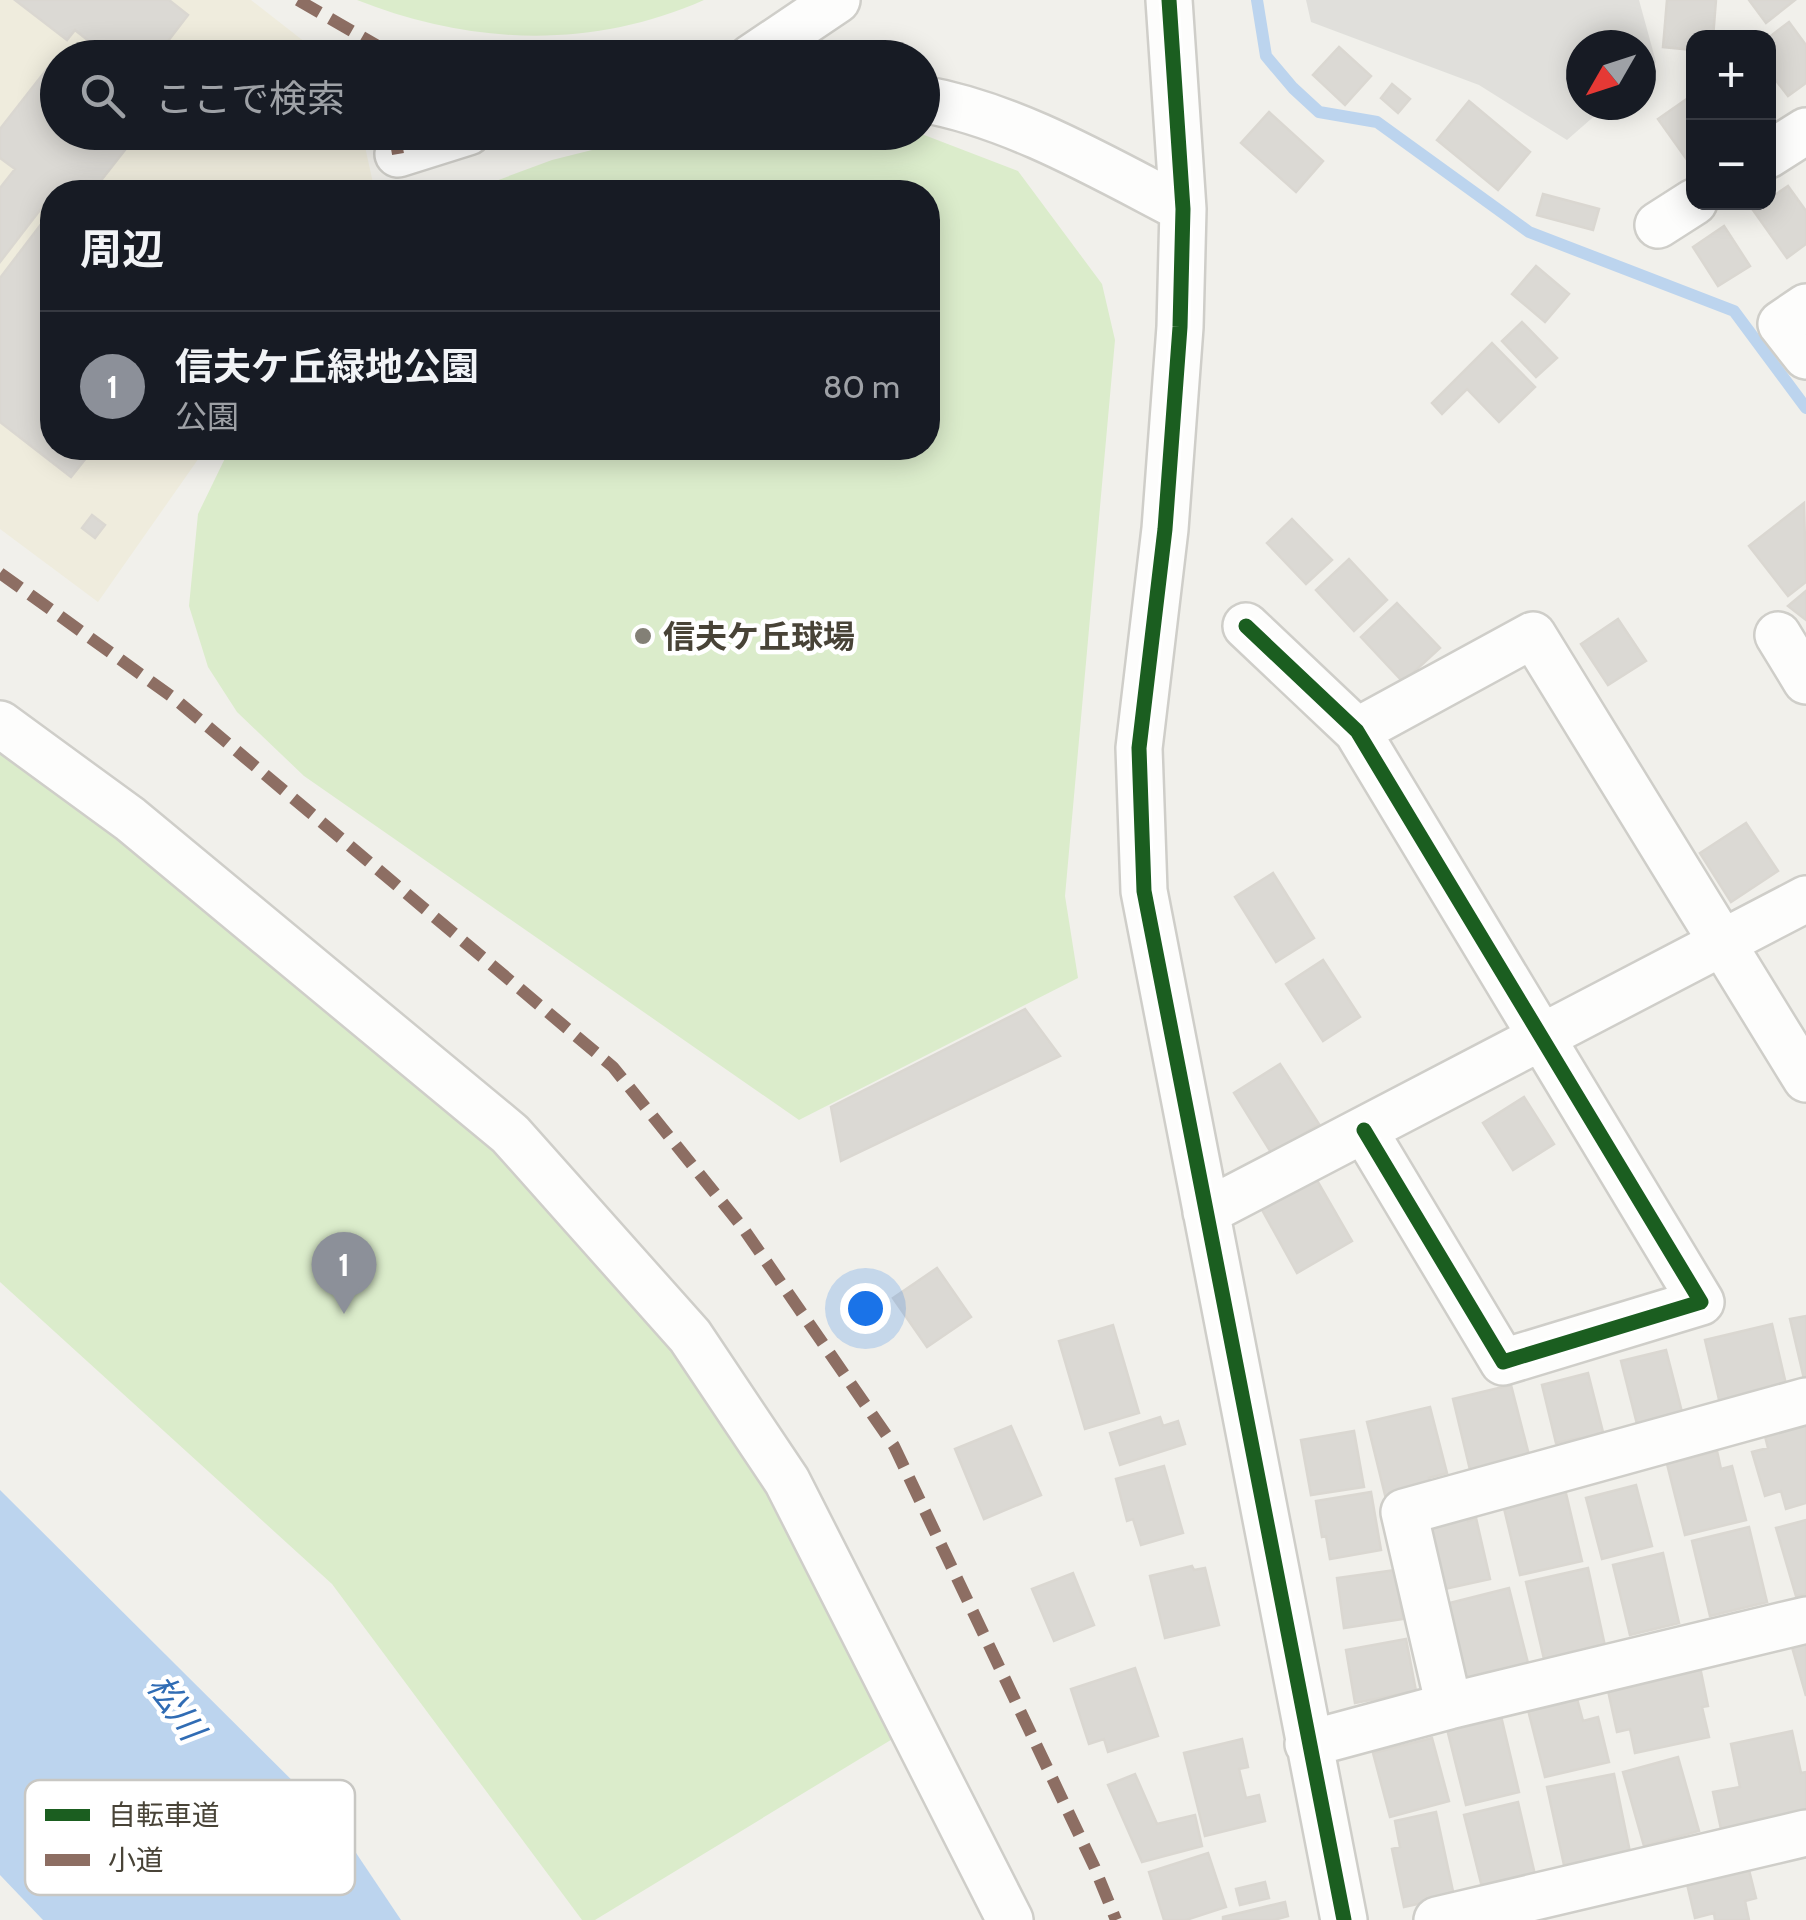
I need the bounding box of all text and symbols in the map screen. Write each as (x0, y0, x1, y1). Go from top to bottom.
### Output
north arrow (1566, 30, 1656, 120)
map controls (1686, 30, 1776, 210)
button: + (1686, 30, 1776, 120)
search box (40, 40, 940, 150)
icon: search (75, 68, 130, 123)
text: ここで検索 (155, 75, 345, 122)
button: − (1686, 120, 1776, 210)
text: 周辺 (80, 223, 164, 275)
text: 信夫ケ丘緑地公園 (175, 343, 479, 390)
text: 1 (107, 367, 118, 406)
text: 80 m (823, 367, 900, 406)
text: 公園 (175, 397, 239, 436)
place label: 信夫ケ丘球場 (663, 617, 855, 656)
marker: 信夫ケ丘球場 (632, 625, 654, 647)
pin: 1 (312, 1232, 376, 1314)
your location (840, 1283, 891, 1334)
water label: 松川 (138, 1666, 216, 1751)
legend (25, 1780, 355, 1895)
text: 自転車道 (108, 1798, 220, 1832)
text: 小道 (108, 1843, 164, 1877)

